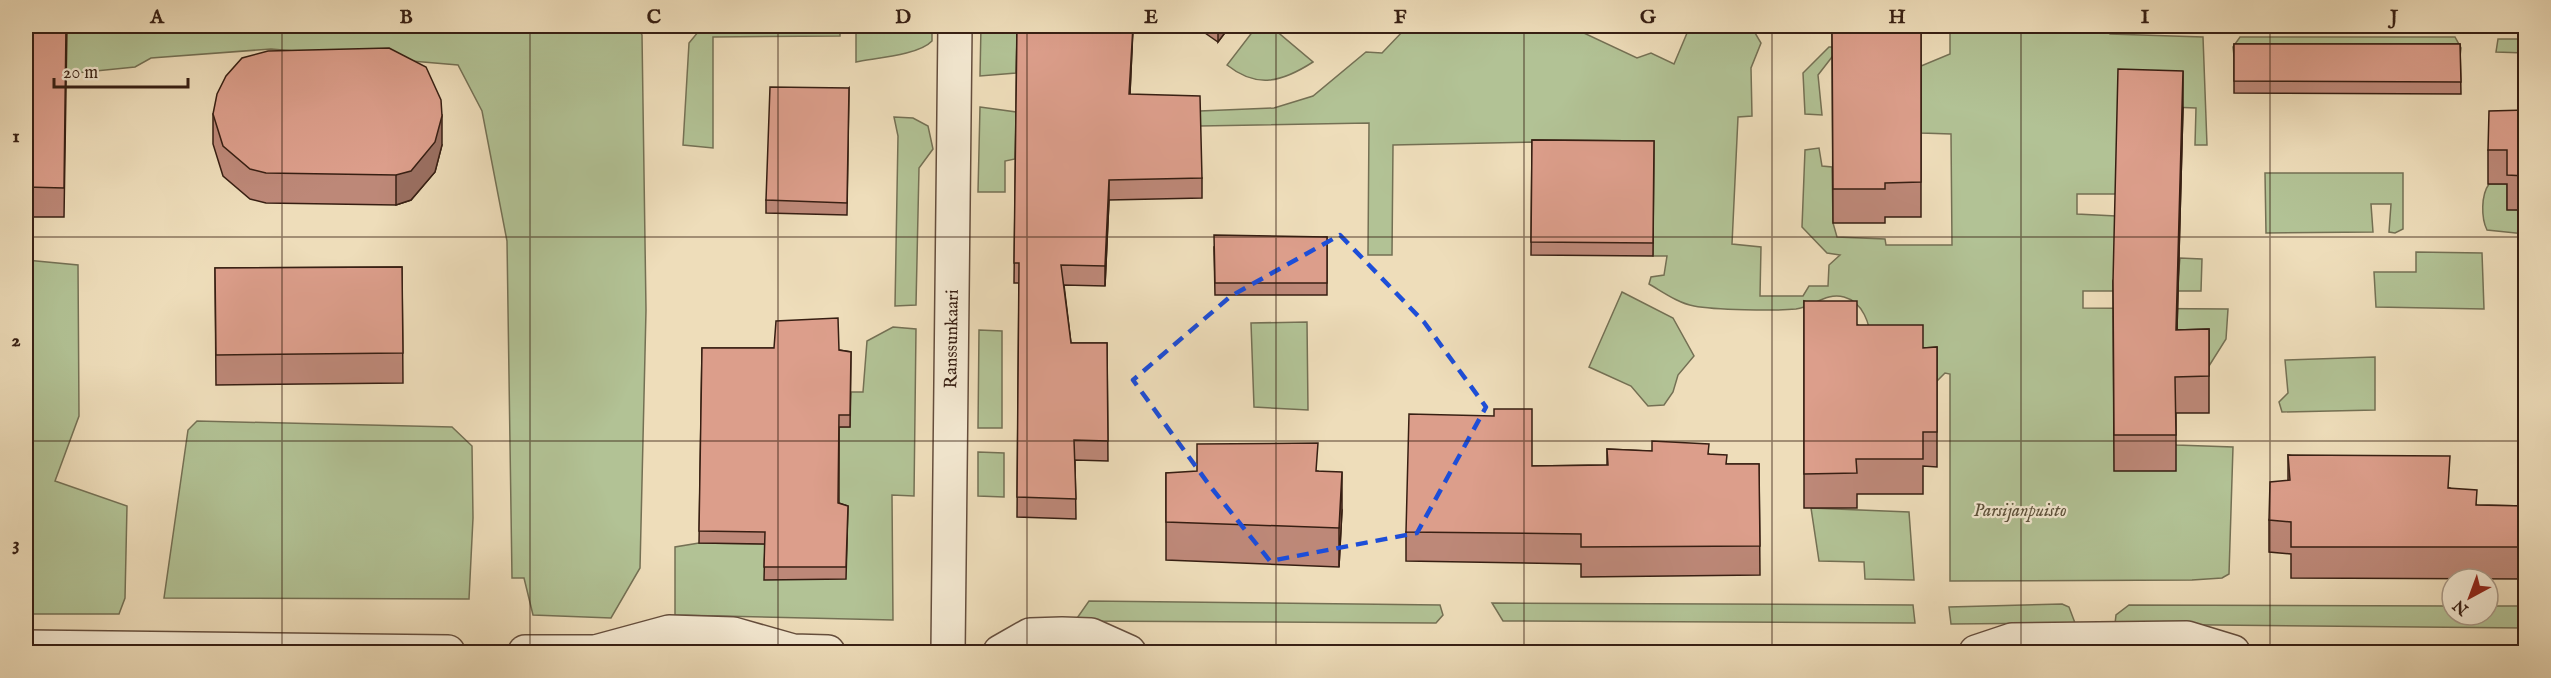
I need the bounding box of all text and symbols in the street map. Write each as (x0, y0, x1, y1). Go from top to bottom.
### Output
text: A (149, 5, 165, 30)
text: B (399, 5, 413, 30)
text: C (647, 5, 661, 30)
text: D (895, 5, 911, 30)
text: E (1144, 5, 1158, 30)
text: F (1394, 5, 1407, 30)
text: G (1640, 5, 1657, 30)
text: H (1888, 5, 1906, 30)
text: I (2141, 5, 2150, 30)
text: J (2387, 5, 2399, 30)
scale bar (54, 51, 188, 89)
text: 20 m (63, 62, 98, 85)
text: 1 (12, 124, 20, 149)
street label: Ranssunkaari (940, 289, 965, 389)
text: 2 (11, 328, 21, 353)
park label: Parsijanpuisto (1973, 500, 2067, 523)
text: 3 (12, 532, 20, 557)
north arrow (2440, 567, 2500, 627)
text: N (2450, 595, 2474, 620)

